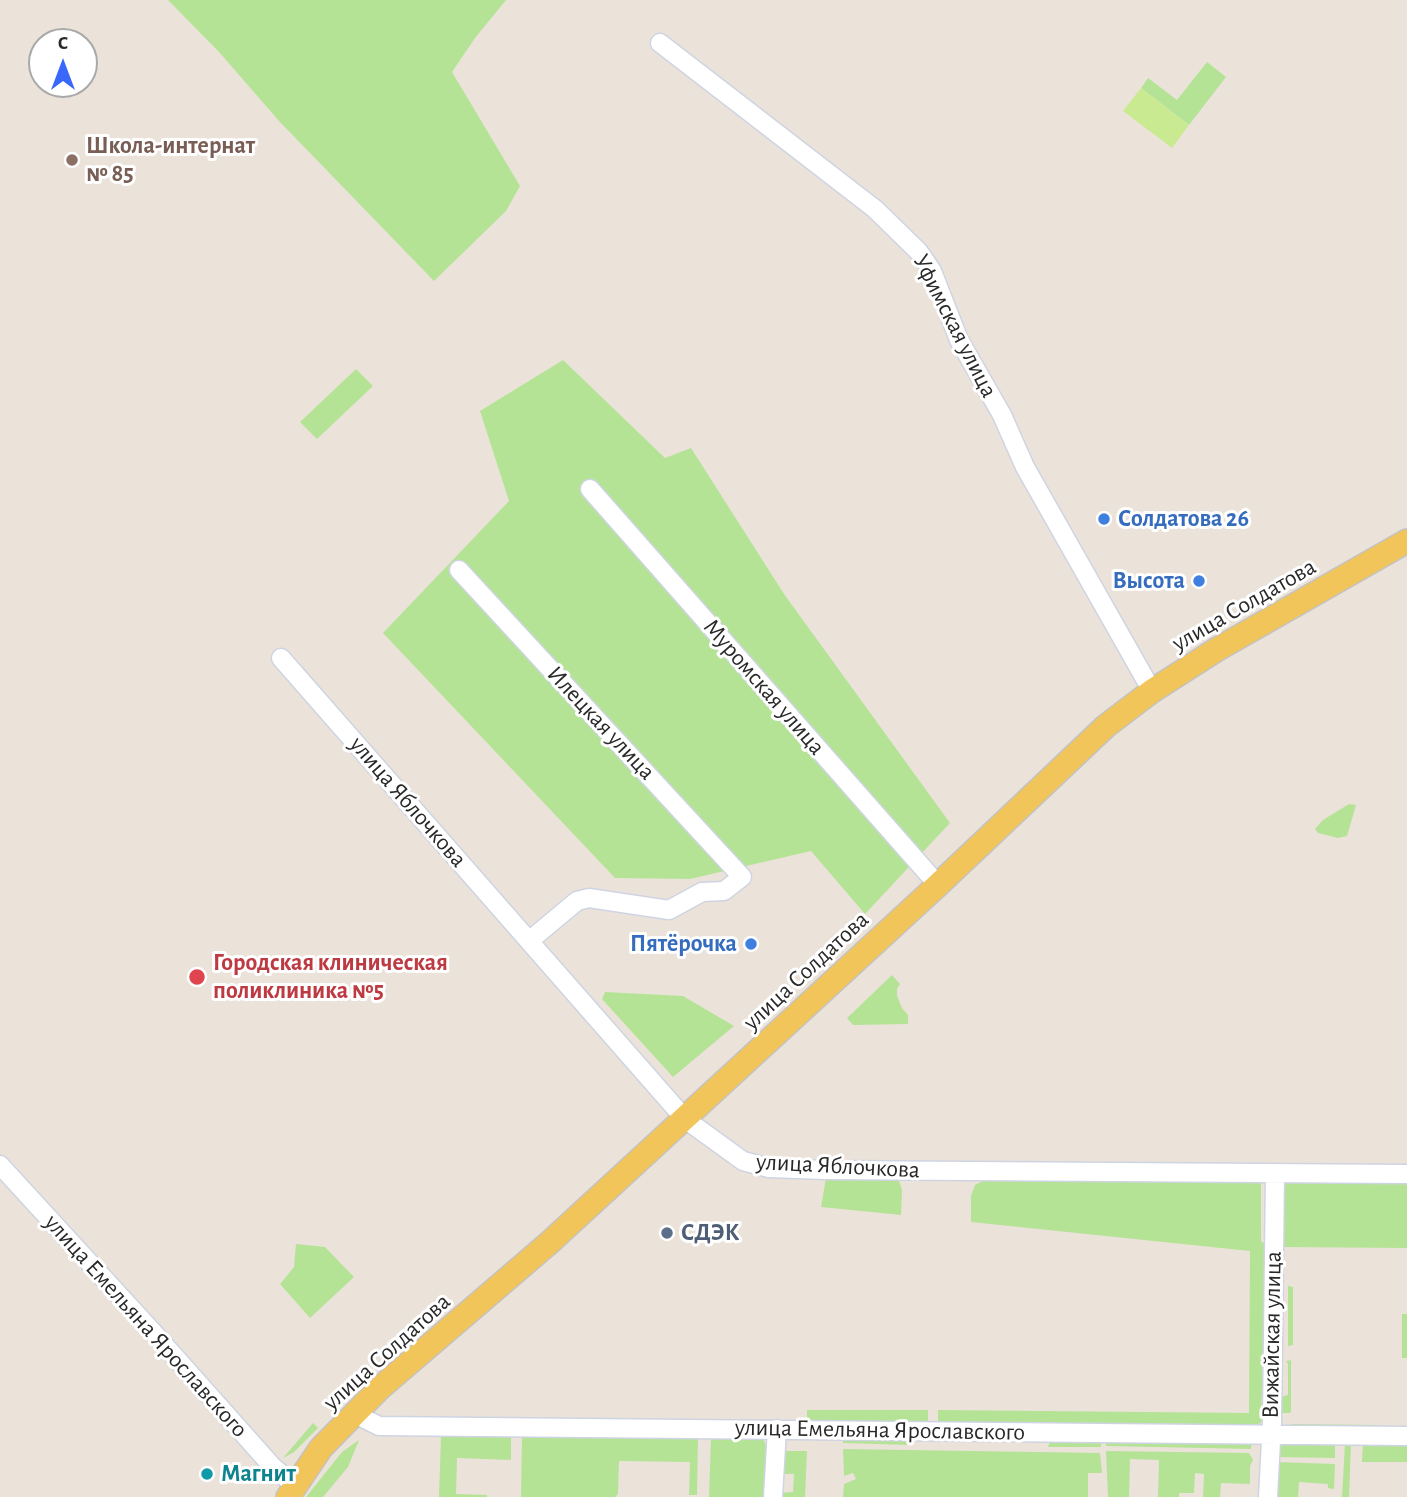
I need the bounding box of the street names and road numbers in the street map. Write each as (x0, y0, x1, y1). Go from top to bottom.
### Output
street label: Уфимская улица (907, 250, 1003, 402)
street label: улица Солдатова (1167, 552, 1321, 658)
street label: Муромская улица (697, 613, 831, 761)
street label: Илецкая улица (541, 660, 661, 786)
street label: улица Яблочкова (343, 731, 473, 873)
street label: улица Солдатова (737, 905, 875, 1037)
street label: улица Яблочкова (755, 1147, 921, 1185)
street label: улица Емельяна Ярославского (38, 1209, 254, 1443)
street label: Вижайская улица (1256, 1251, 1288, 1419)
street label: улица Солдатова (317, 1287, 457, 1417)
street label: улица Емельяна Ярославского (735, 1413, 1025, 1447)

